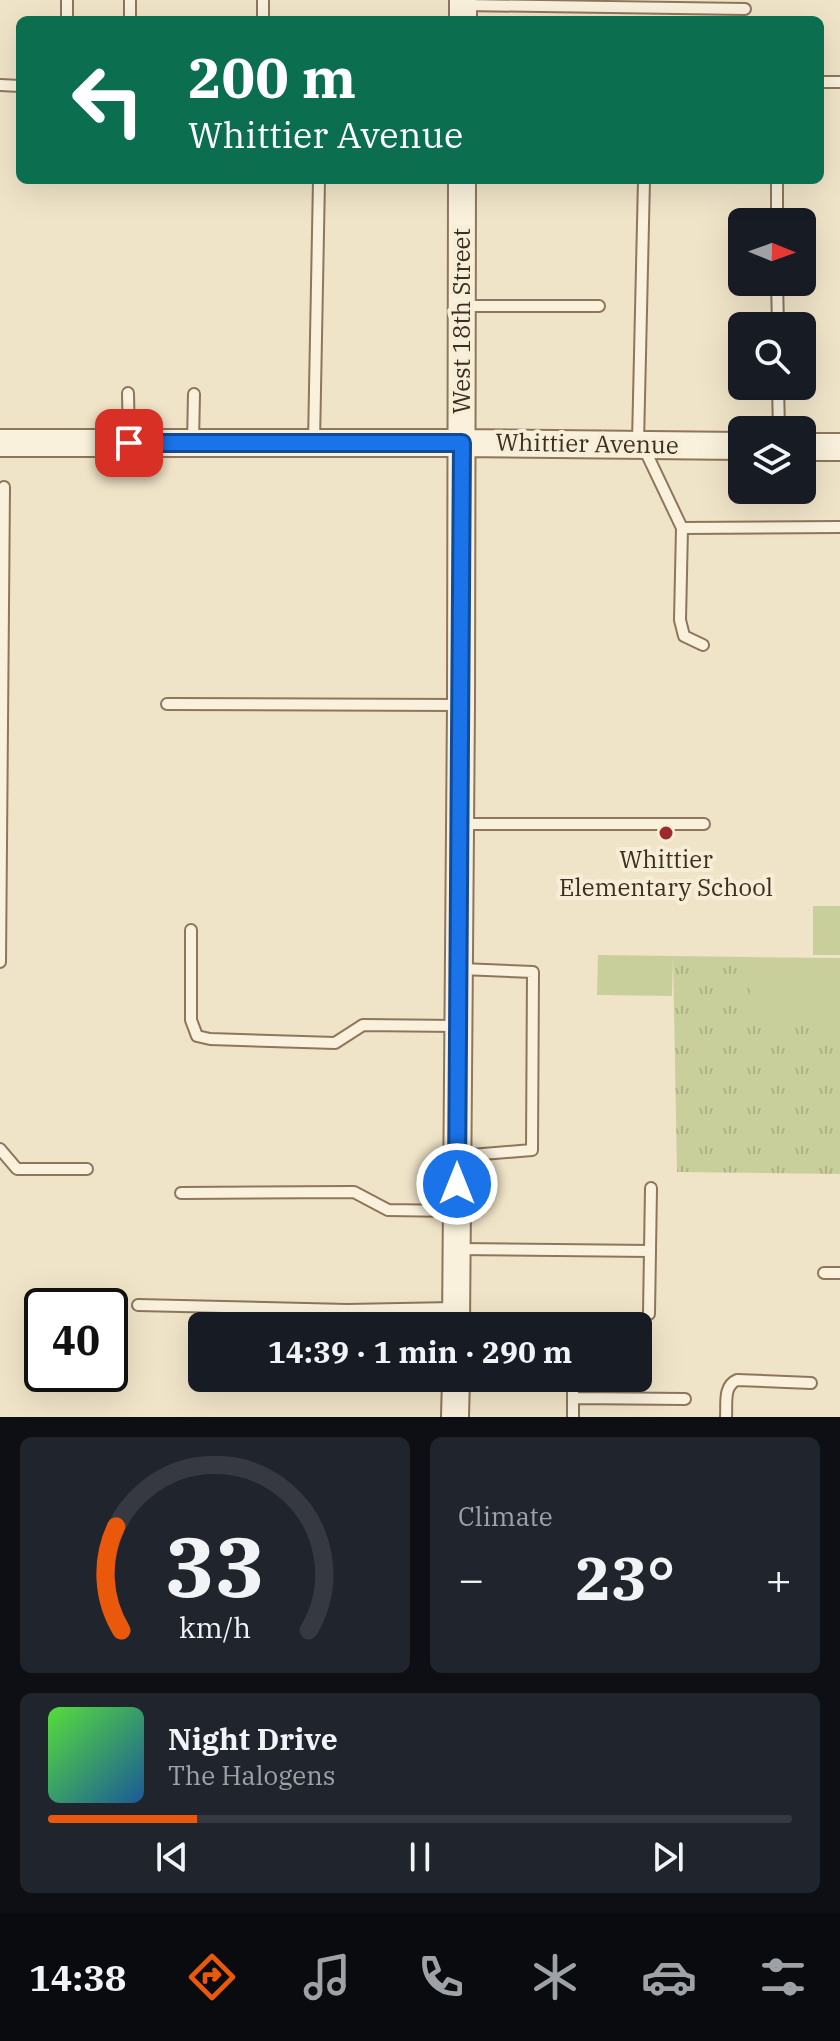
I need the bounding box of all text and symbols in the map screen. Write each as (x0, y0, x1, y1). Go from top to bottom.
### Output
text: 200 m (188, 41, 356, 113)
icon: left (56, 48, 160, 152)
text: Whittier Avenue (188, 111, 463, 158)
north arrow (728, 208, 816, 296)
map controls (728, 208, 816, 504)
street label: West 18th Street (445, 228, 477, 414)
button: search (728, 312, 816, 400)
pin (95, 409, 163, 477)
button: layers (728, 416, 816, 504)
icon: arrive (107, 421, 151, 465)
street label: Whittier Avenue (495, 425, 679, 461)
marker: Whittier Elementary School (657, 824, 675, 842)
place label: Whittier Elementary School (559, 843, 773, 903)
position arrow (415, 1142, 499, 1226)
speed limit sign: 40 (24, 1288, 128, 1392)
text: 14:39 · 1 min · 290 m (268, 1332, 572, 1371)
text: Climate (458, 1499, 553, 1533)
text: 33 (165, 1512, 265, 1620)
text: 23° (575, 1538, 675, 1617)
text: − (458, 1550, 484, 1607)
text: + (766, 1550, 792, 1607)
text: km/h (179, 1609, 251, 1646)
text: Night Drive (168, 1719, 338, 1758)
text: The Halogens (168, 1758, 336, 1792)
icon: previous (150, 1835, 194, 1879)
icon: pause (398, 1835, 442, 1879)
icon: next (646, 1835, 690, 1879)
icon: directions (184, 1949, 240, 2005)
icon: music (299, 1949, 355, 2005)
icon: phone (413, 1949, 469, 2005)
icon: climate (527, 1949, 583, 2005)
icon: car (641, 1949, 697, 2005)
icon: filters (755, 1949, 811, 2005)
text: 14:38 (29, 1954, 126, 2001)

